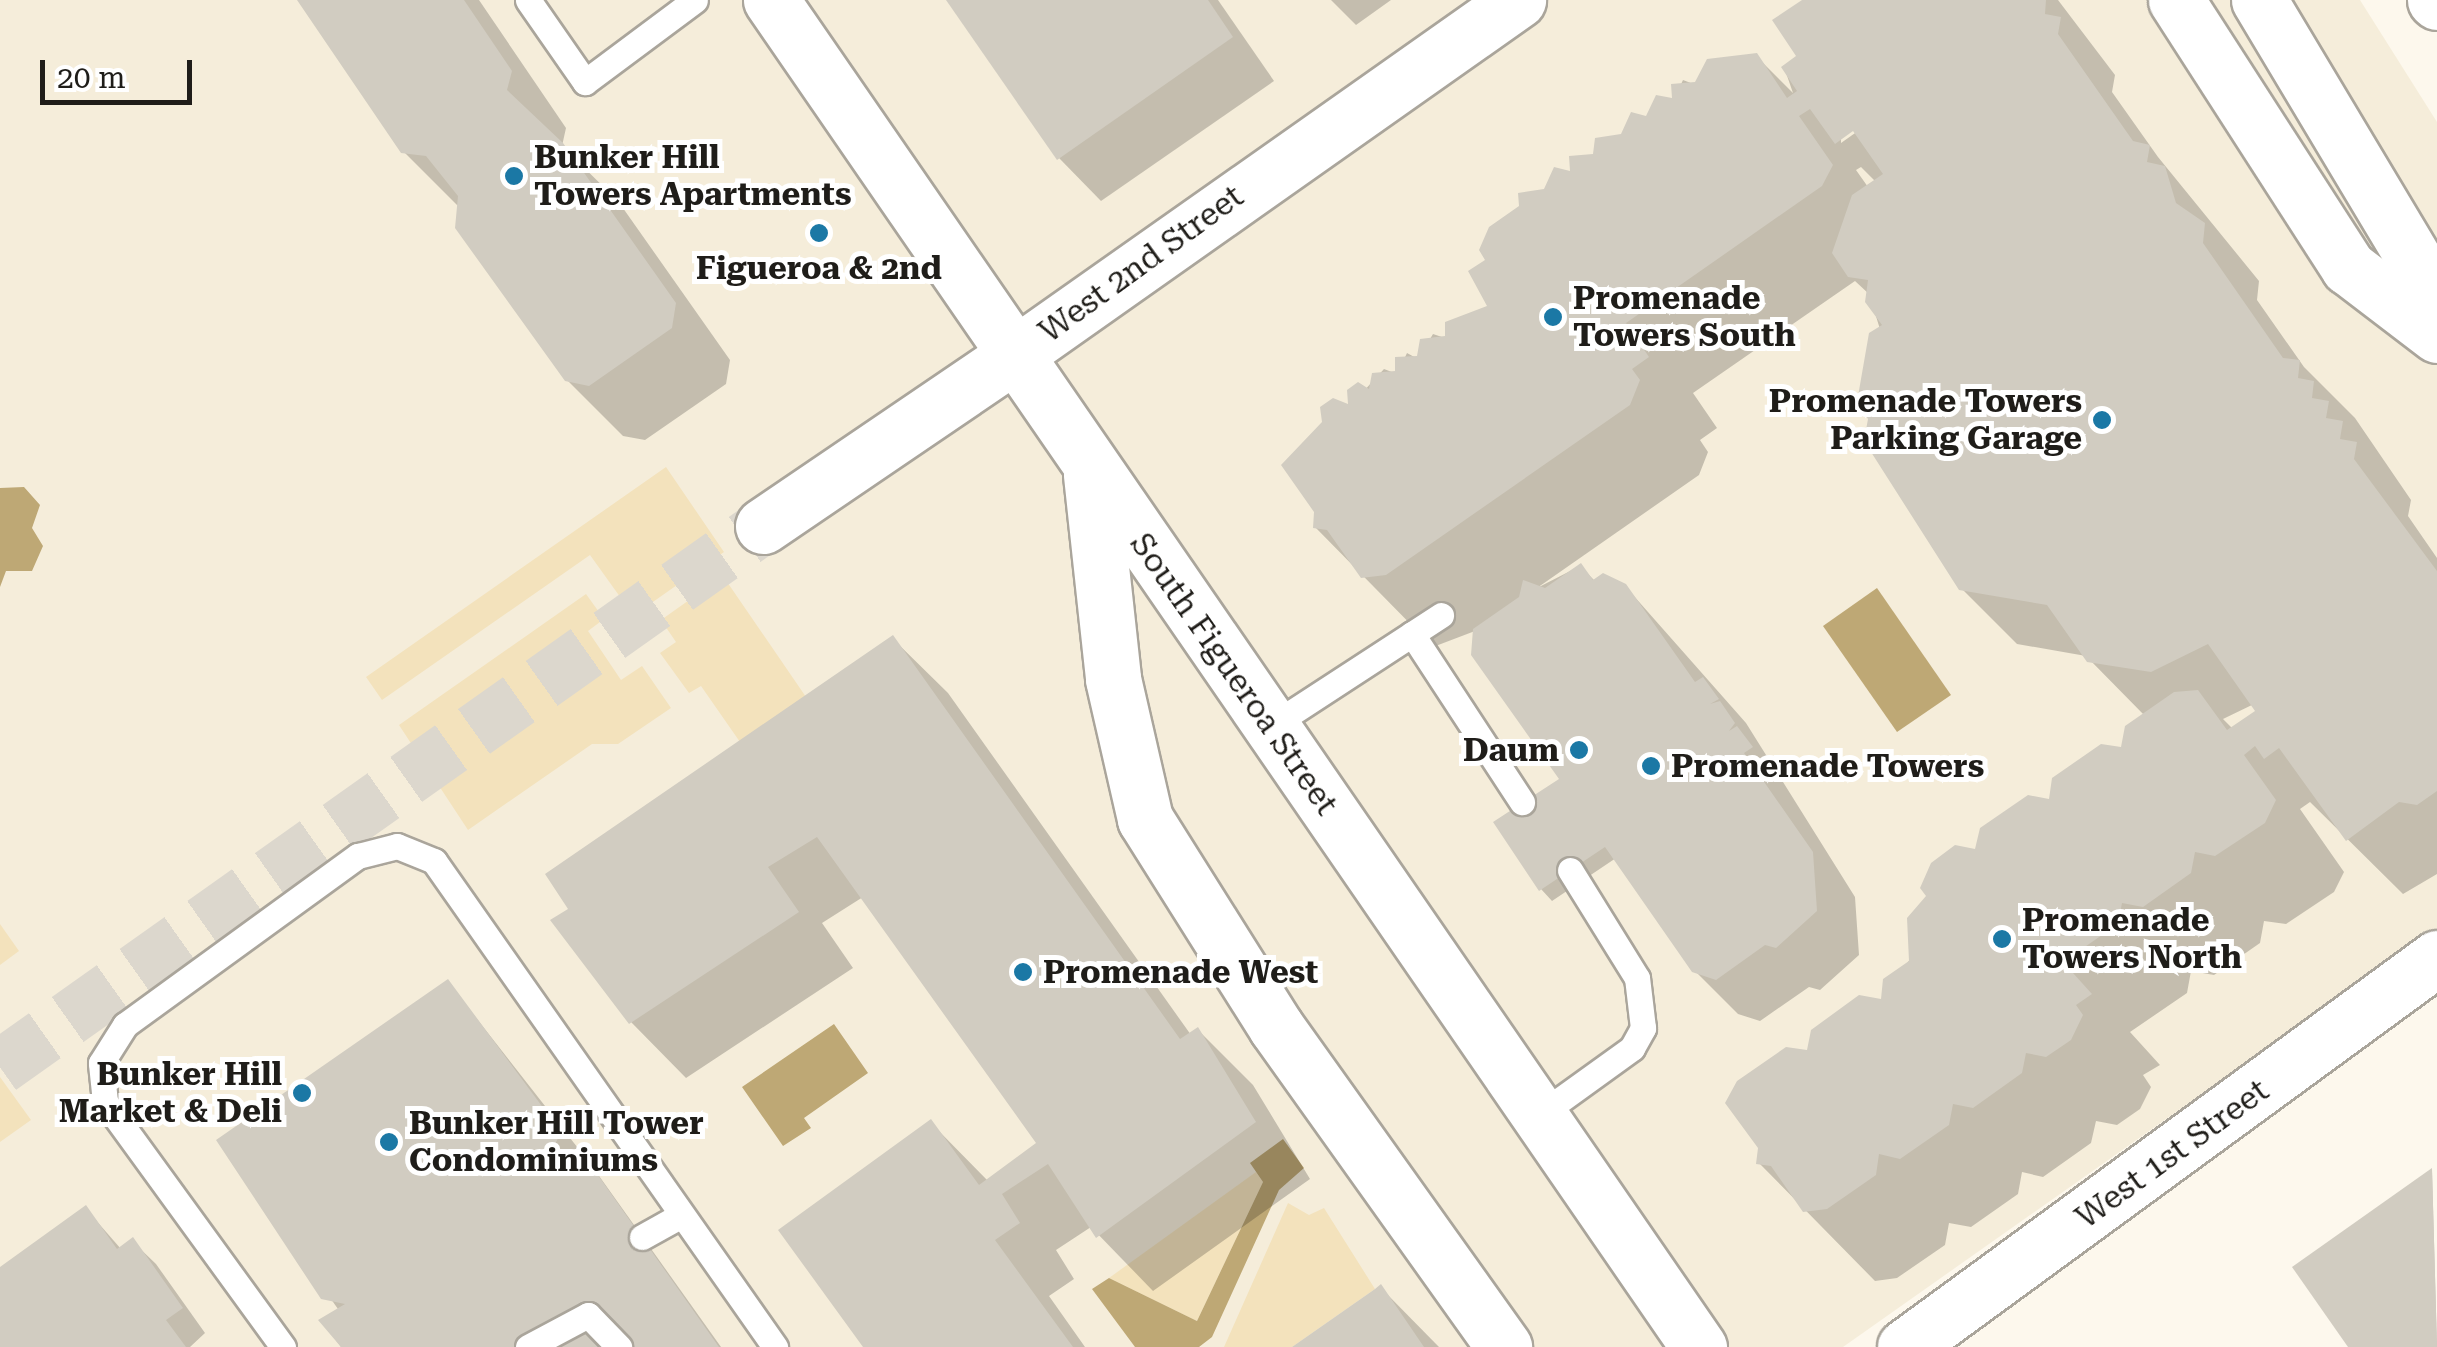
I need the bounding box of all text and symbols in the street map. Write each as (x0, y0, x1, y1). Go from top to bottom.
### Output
scale bar (45, 40, 198, 102)
text: 20 m (57, 60, 126, 95)
place label: Bunker Hill Towers Apartments (534, 139, 852, 214)
marker: Bunker Hill Towers Apartments (503, 165, 525, 187)
street label: West 2nd Street (1031, 177, 1251, 351)
marker: Figueroa & 2nd (808, 222, 830, 244)
place label: Figueroa & 2nd (696, 249, 942, 287)
place label: Promenade Towers South (1573, 280, 1796, 355)
marker: Promenade Towers South (1542, 306, 1564, 328)
place label: Promenade Towers Parking Garage (1769, 383, 2082, 458)
marker: Promenade Towers Parking Garage (2091, 409, 2113, 431)
street label: South Figueroa Street (1122, 526, 1346, 822)
place label: Daum (1463, 731, 1559, 769)
marker: Daum (1568, 739, 1590, 761)
place label: Promenade Towers (1671, 747, 1984, 785)
marker: Promenade Towers (1640, 755, 1662, 777)
place label: Promenade Towers North (2022, 902, 2242, 977)
marker: Promenade Towers North (1991, 928, 2013, 950)
place label: Promenade West (1043, 953, 1318, 991)
marker: Promenade West (1012, 961, 1034, 983)
place label: Bunker Hill Market & Deli (59, 1056, 282, 1131)
street label: West 1st Street (2068, 1071, 2276, 1237)
marker: Bunker Hill Market & Deli (291, 1082, 313, 1104)
place label: Bunker Hill Tower Condominiums (409, 1105, 704, 1180)
marker: Bunker Hill Tower Condominiums (378, 1131, 400, 1153)

